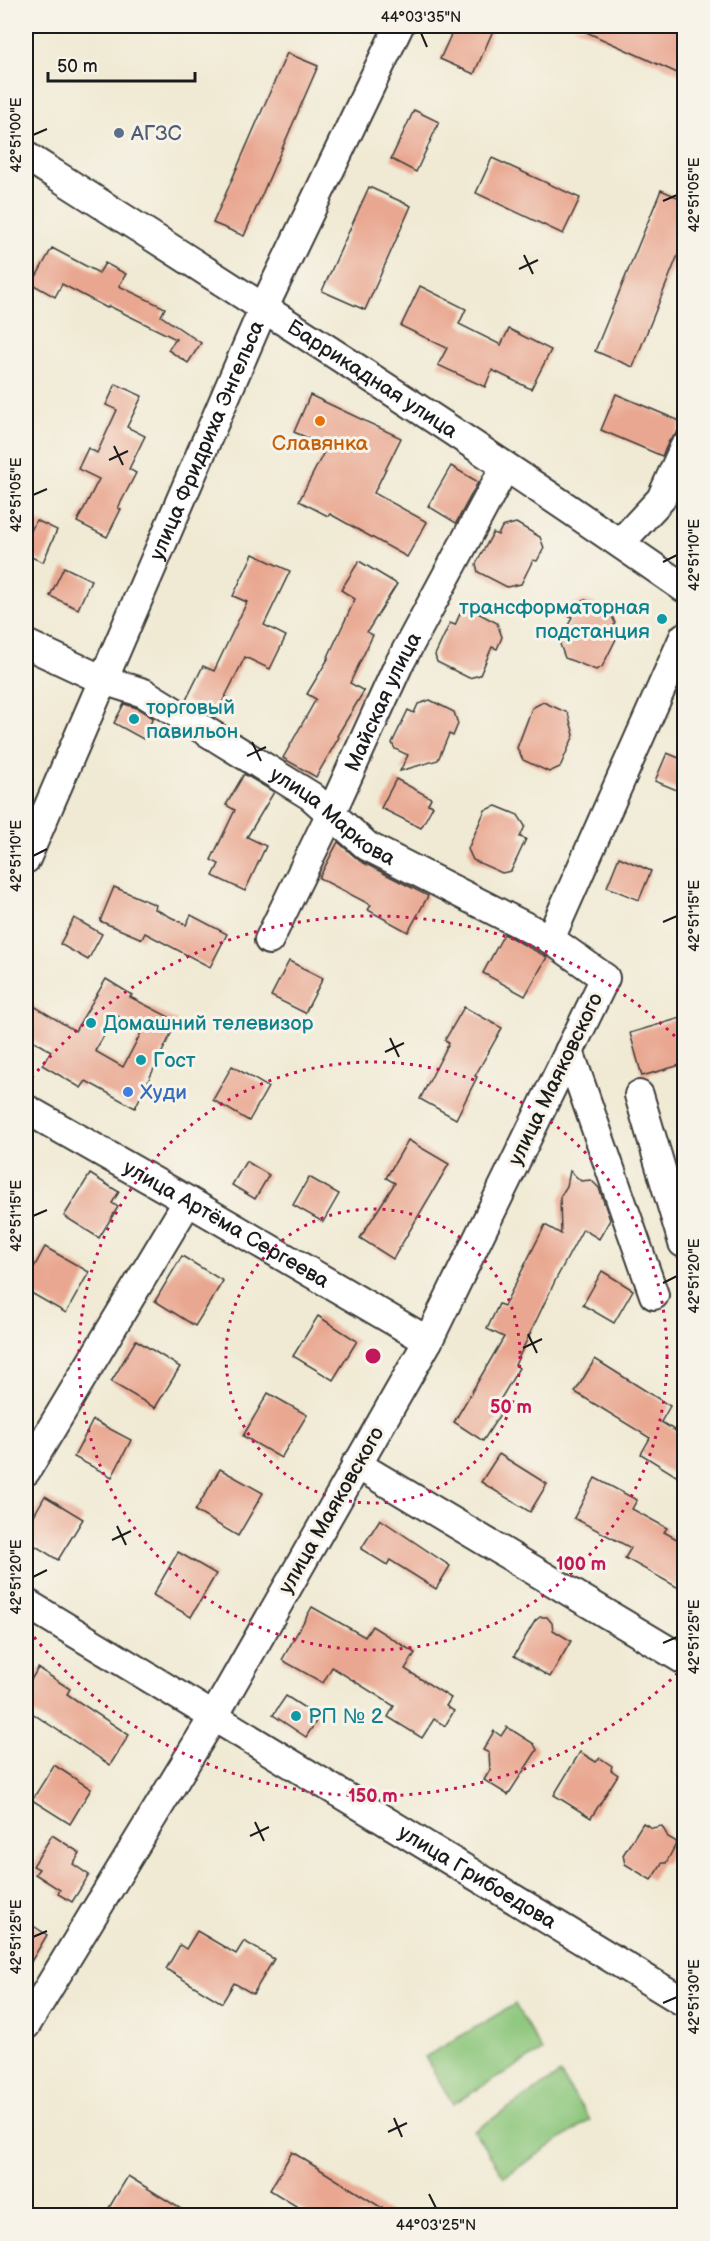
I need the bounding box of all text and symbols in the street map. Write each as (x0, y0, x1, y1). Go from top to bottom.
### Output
text: 44°03'35"N (381, 8, 461, 27)
scale bar (48, 45, 195, 83)
text: 50 m (57, 56, 98, 77)
text: 42°51'00"E (7, 97, 26, 173)
place label: АГЗС (130, 121, 182, 146)
marker: АГЗС (112, 126, 126, 140)
text: 42°51'05"E (685, 157, 704, 233)
street label: Баррикадная улица (282, 315, 463, 444)
street label: улица Фридриха Энгельса (144, 316, 270, 564)
marker: Славянка (313, 414, 327, 428)
place label: Славянка (272, 431, 369, 456)
text: 42°51'05"E (7, 457, 26, 533)
text: 42°51'10"E (685, 519, 704, 591)
place label: трансформаторная подстанция (459, 595, 650, 644)
marker: трансформаторная подстанция (655, 612, 669, 626)
street label: Майская улица (340, 628, 427, 775)
place label: торговый павильон (146, 695, 238, 744)
marker: торговый павильон (127, 712, 141, 726)
street label: улица Маркова (265, 762, 400, 872)
text: 42°51'10"E (7, 820, 26, 892)
text: 42°51'15"E (685, 880, 704, 952)
street label: улица Маяковского (503, 989, 608, 1170)
place label: Домашний телевизор (103, 1011, 313, 1036)
marker: Домашний телевизор (84, 1016, 98, 1030)
place label: Гост (153, 1048, 196, 1073)
marker: Гост (134, 1053, 148, 1067)
place label: Худи (140, 1080, 187, 1105)
marker: Худи (121, 1085, 135, 1099)
street label: улица Артёма Сергеева (119, 1155, 334, 1294)
text: 42°51'15"E (7, 1180, 26, 1252)
text: 42°51'20"E (685, 1238, 704, 1314)
centre of rings (363, 1346, 383, 1366)
text: 50 m (490, 1397, 532, 1418)
street label: улица Маяковского (273, 1422, 389, 1598)
text: 42°51'20"E (7, 1539, 26, 1615)
text: 100 m (556, 1554, 606, 1575)
text: 42°51'25"E (685, 1599, 704, 1675)
place label: РП № 2 (308, 1704, 384, 1729)
marker: РП № 2 (289, 1709, 303, 1723)
text: 150 m (348, 1786, 398, 1807)
street label: улица Грибоедова (394, 1820, 561, 1935)
text: 42°51'25"E (7, 1899, 26, 1975)
text: 42°51'30"E (685, 1959, 704, 2035)
text: 44°03'25"N (396, 2216, 476, 2235)

